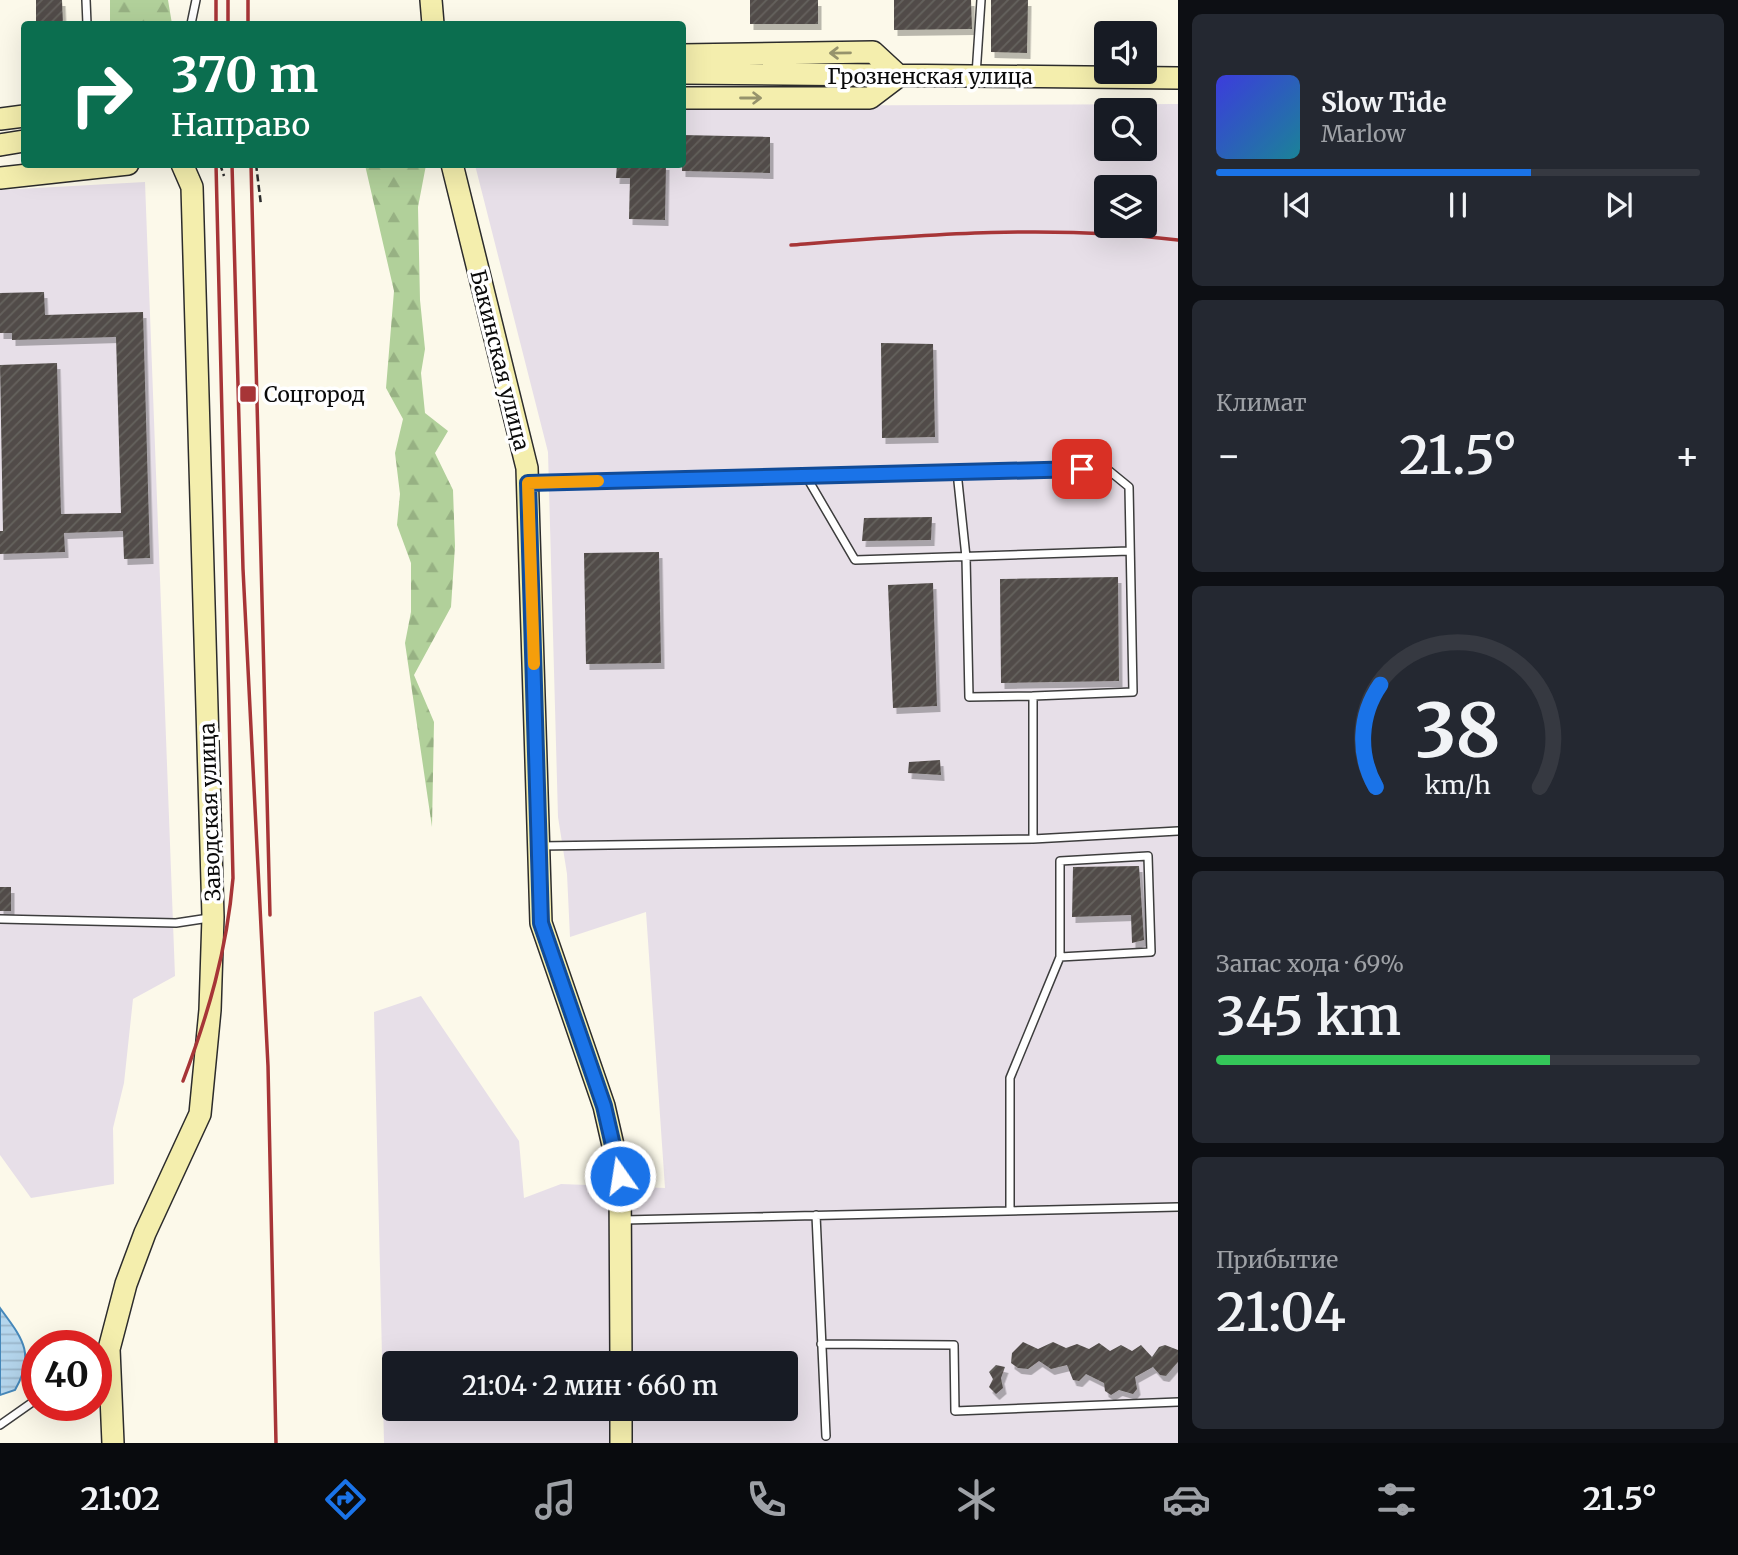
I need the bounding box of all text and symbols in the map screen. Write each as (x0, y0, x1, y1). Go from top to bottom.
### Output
map controls (1094, 21, 1157, 238)
button: sound (1094, 21, 1157, 84)
text: 370 m (171, 44, 318, 105)
one-way arrow (829, 46, 852, 60)
icon: right (56, 49, 147, 140)
street label: Грозненская улица (827, 63, 1033, 90)
text: Slow Tide (1321, 86, 1447, 119)
one-way arrow (739, 91, 762, 105)
button: search (1094, 98, 1157, 161)
text: Направо (171, 105, 310, 145)
text: Marlow (1321, 119, 1406, 148)
button: layers (1094, 175, 1157, 238)
icon: previous (1278, 186, 1316, 224)
icon: pause (1439, 186, 1477, 224)
icon: next (1600, 186, 1638, 224)
street label: Бакинская улица (465, 267, 535, 453)
place label: Соцгород (264, 381, 365, 408)
marker: Соцгород (238, 384, 258, 404)
text: Климат (1216, 388, 1307, 417)
text: 21.5° (1399, 423, 1517, 488)
text: − (1216, 432, 1241, 479)
text: + (1675, 432, 1700, 479)
pin (1052, 439, 1112, 499)
icon: arrive (1063, 450, 1101, 488)
text: 38 (1415, 686, 1501, 778)
street label: Заводская улица (193, 722, 227, 902)
text: km/h (1425, 769, 1491, 801)
text: Запас хода · 69% (1216, 949, 1404, 978)
text: 345 km (1216, 984, 1401, 1049)
position arrow (583, 1139, 657, 1213)
text: Прибытие (1216, 1245, 1338, 1274)
text: 21:04 (1216, 1280, 1346, 1345)
speed limit sign: 40 (21, 1330, 112, 1421)
text: 21:04 · 2 мин · 660 m (462, 1369, 718, 1402)
icon: directions (321, 1475, 370, 1524)
icon: music (531, 1475, 580, 1524)
icon: phone (742, 1475, 791, 1524)
icon: climate (952, 1475, 1001, 1524)
icon: car (1162, 1475, 1211, 1524)
icon: filters (1372, 1475, 1421, 1524)
text: 21:02 (81, 1479, 160, 1519)
text: 21.5° (1583, 1479, 1657, 1519)

